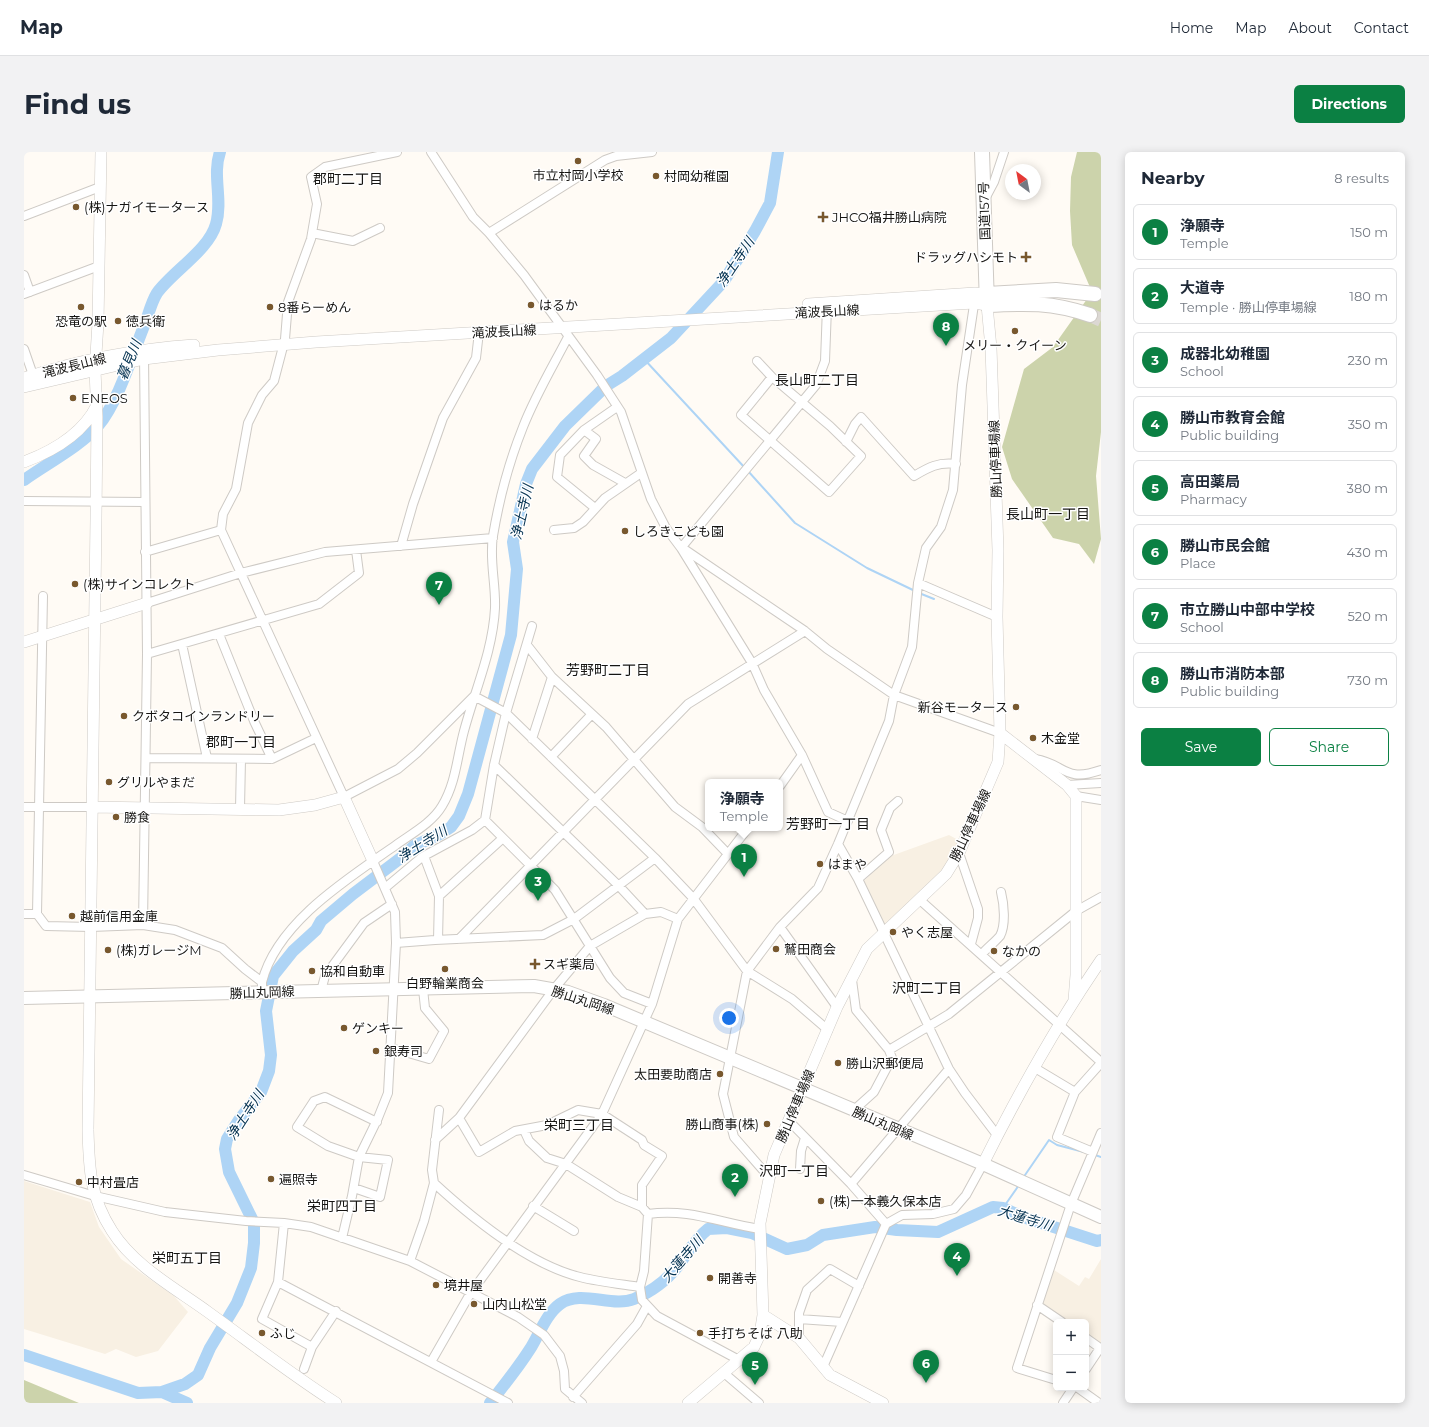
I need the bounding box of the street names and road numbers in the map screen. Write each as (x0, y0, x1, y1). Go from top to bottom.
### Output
street label: 国道157号 (975, 181, 993, 241)
street label: 滝波長山線 (794, 301, 860, 321)
street label: 滝波長山線 (471, 321, 537, 341)
street label: 滝波長山線 (41, 349, 107, 381)
street label: 勝山停車場線 (986, 420, 1004, 498)
street label: 勝山停車場線 (946, 786, 994, 864)
street label: 勝山丸岡線 (550, 982, 616, 1018)
street label: 勝山丸岡線 (229, 983, 295, 1001)
street label: 勝山停車場線 (772, 1067, 818, 1145)
street label: 勝山丸岡線 (850, 1103, 916, 1143)

